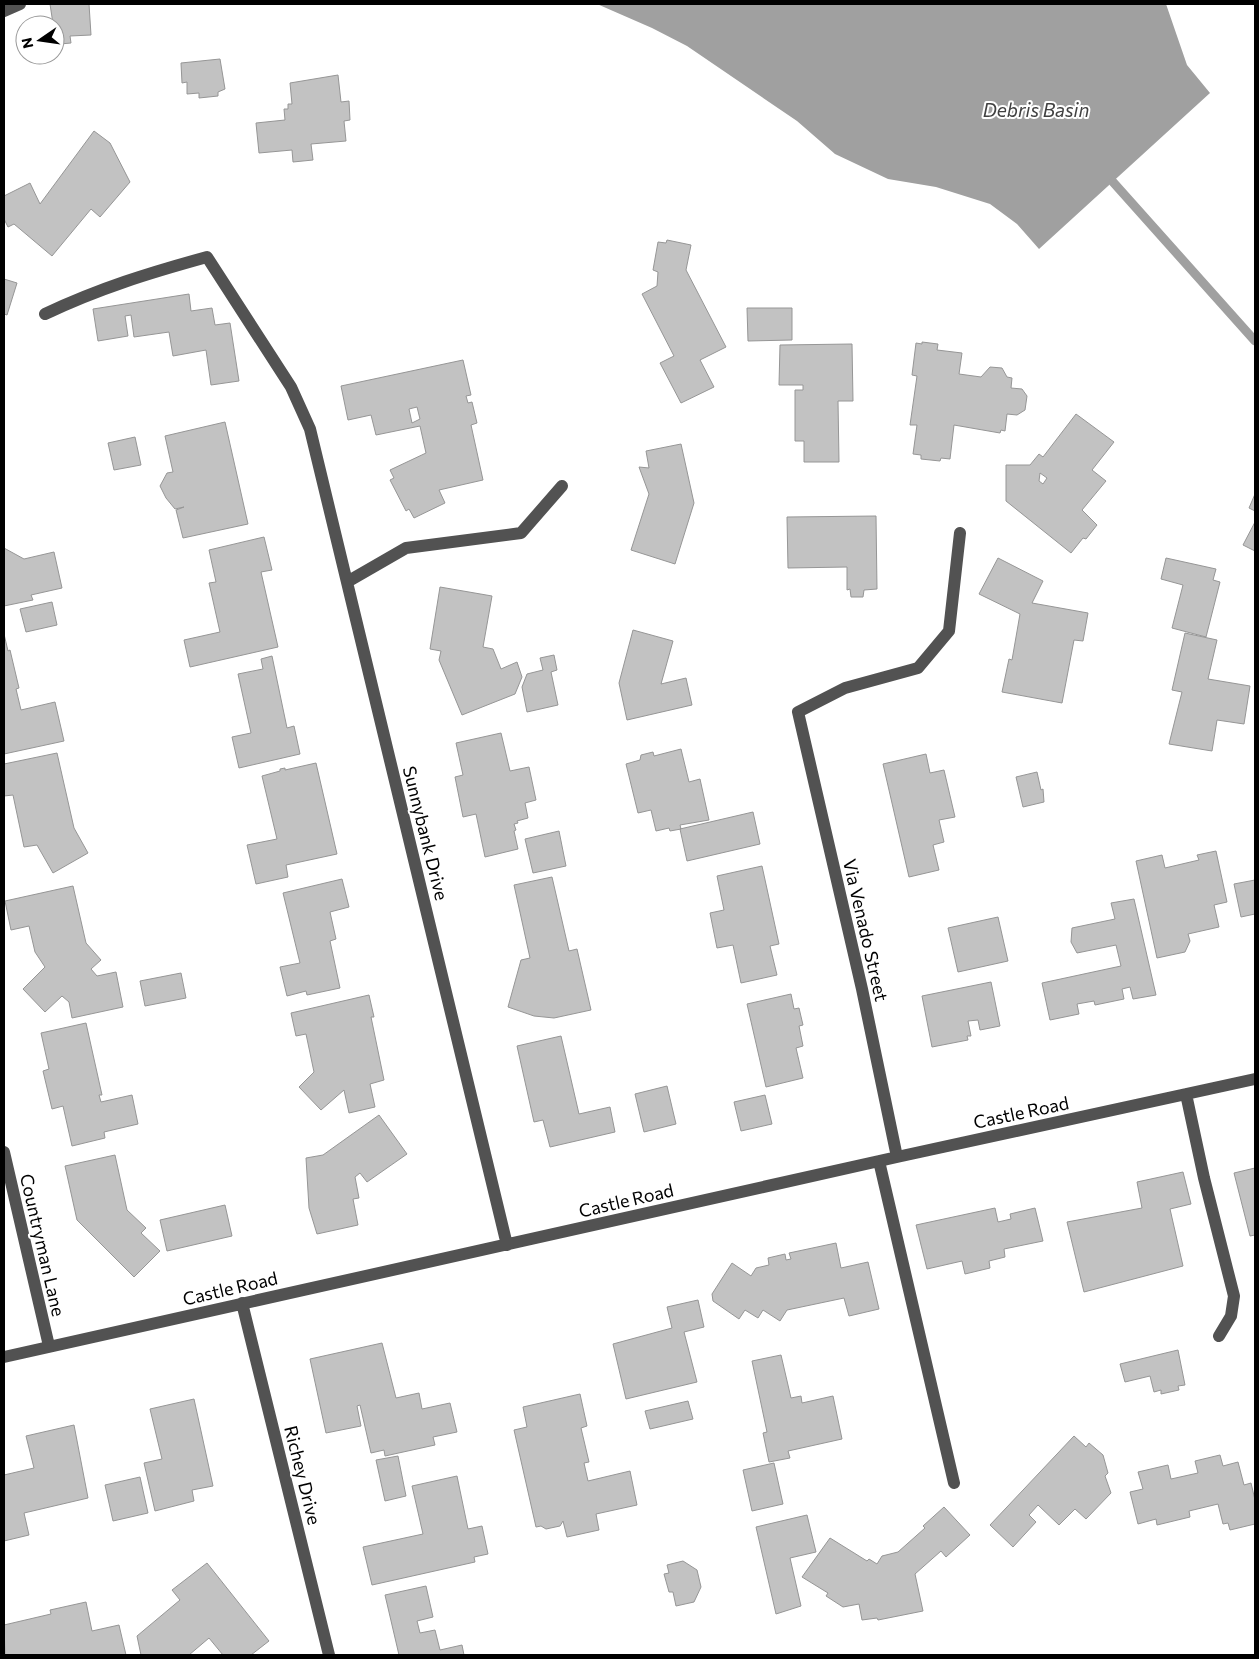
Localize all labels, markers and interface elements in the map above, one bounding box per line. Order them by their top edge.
north arrow [15,15,65,65]
text: N [17,36,36,50]
water label: Debris Basin [983,98,1089,121]
street label: Sunnybank Drive [399,764,453,902]
street label: Via Venado Street [839,857,893,1003]
street label: Castle Road [971,1091,1071,1133]
street label: Countryman Lane [16,1172,70,1318]
street label: Castle Road [576,1178,676,1222]
street label: Castle Road [180,1266,280,1310]
street label: Richey Drive [280,1423,326,1527]

